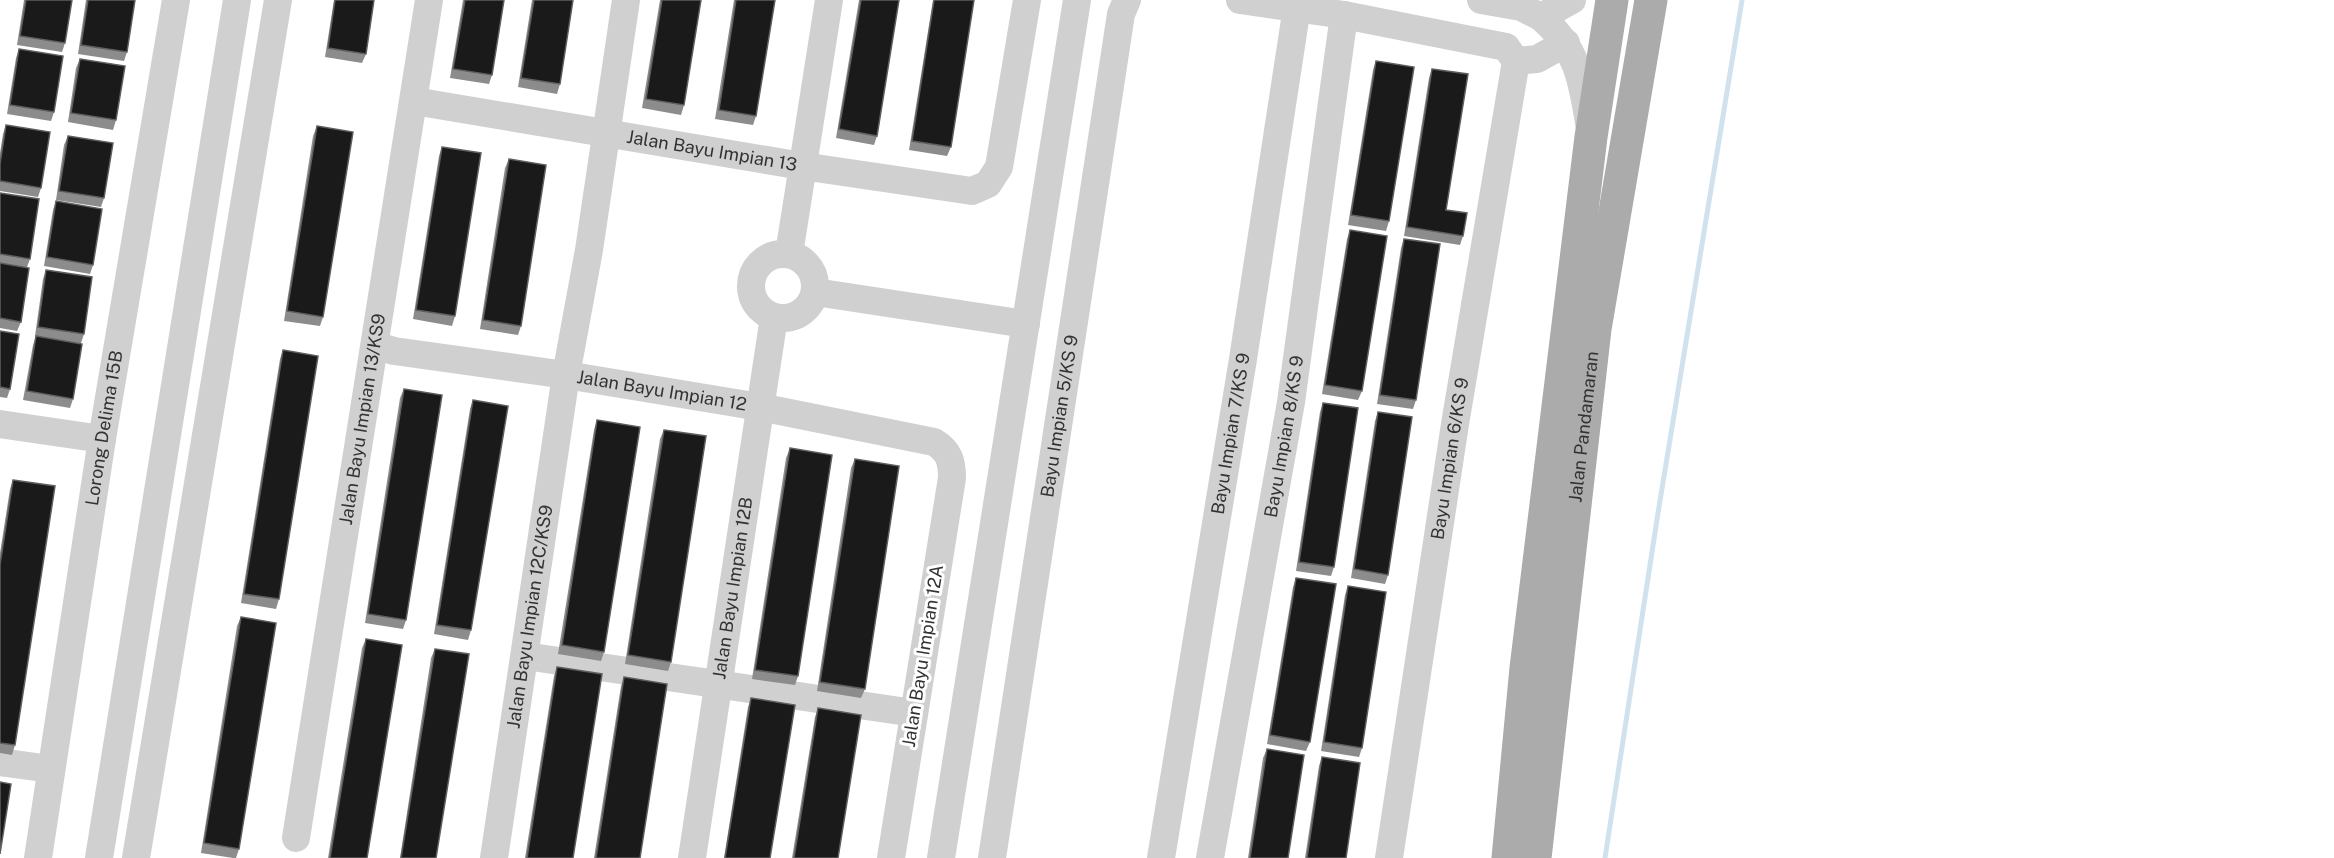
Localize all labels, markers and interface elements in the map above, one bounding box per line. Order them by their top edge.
street label: Jalan Bayu Impian 13 [625,126,799,175]
street label: Jalan Bayu Impian 13/KS9 [335,312,389,526]
street label: Bayu Impian 5/KS 9 [1036,333,1082,499]
street label: Lorong Delima 15B [81,349,127,507]
street label: Jalan Pandamaran [1564,350,1602,503]
street label: Bayu Impian 7/KS 9 [1207,351,1254,516]
street label: Bayu Impian 8/KS 9 [1260,354,1307,519]
street label: Jalan Bayu Impian 12 [575,366,748,415]
street label: Bayu Impian 6/KS 9 [1427,376,1473,541]
street label: Jalan Bayu Impian 12B [708,495,757,681]
street label: Jalan Bayu Impian 12C/KS9 [502,503,557,730]
street label: Jalan Bayu Impian 12A [898,563,947,749]

